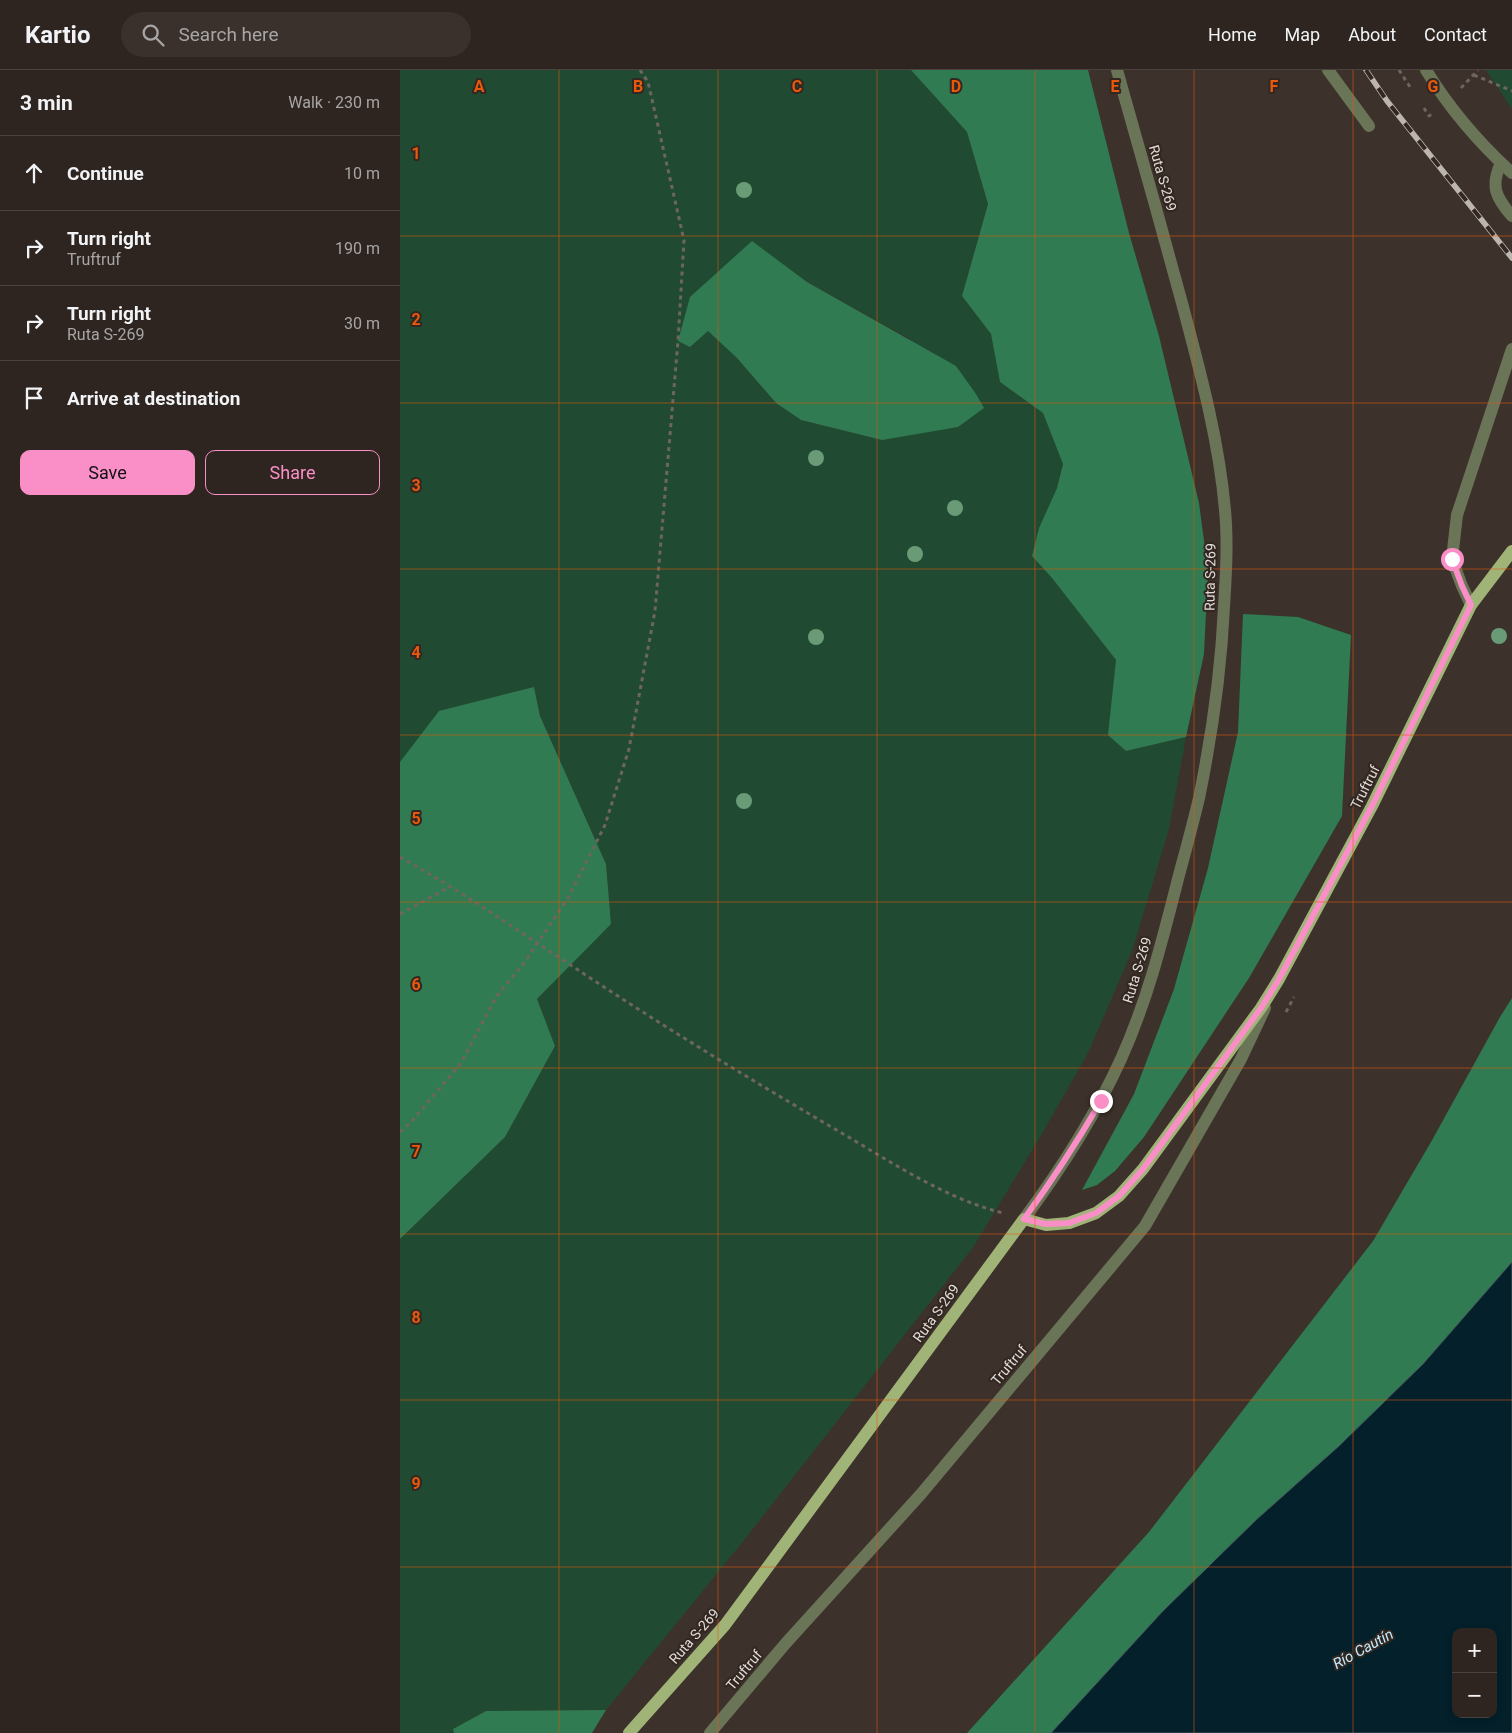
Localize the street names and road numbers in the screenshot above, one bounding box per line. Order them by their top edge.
street label: Ruta S-269 [1146,143,1180,213]
street label: Ruta S-269 [1201,543,1219,611]
street label: Truftruf [1347,762,1383,812]
street label: Ruta S-269 [1119,935,1155,1005]
street label: Ruta S-269 [910,1281,962,1345]
street label: Truftruf [988,1342,1030,1388]
street label: Ruta S-269 [666,1605,722,1667]
street label: Truftruf [723,1647,765,1693]

